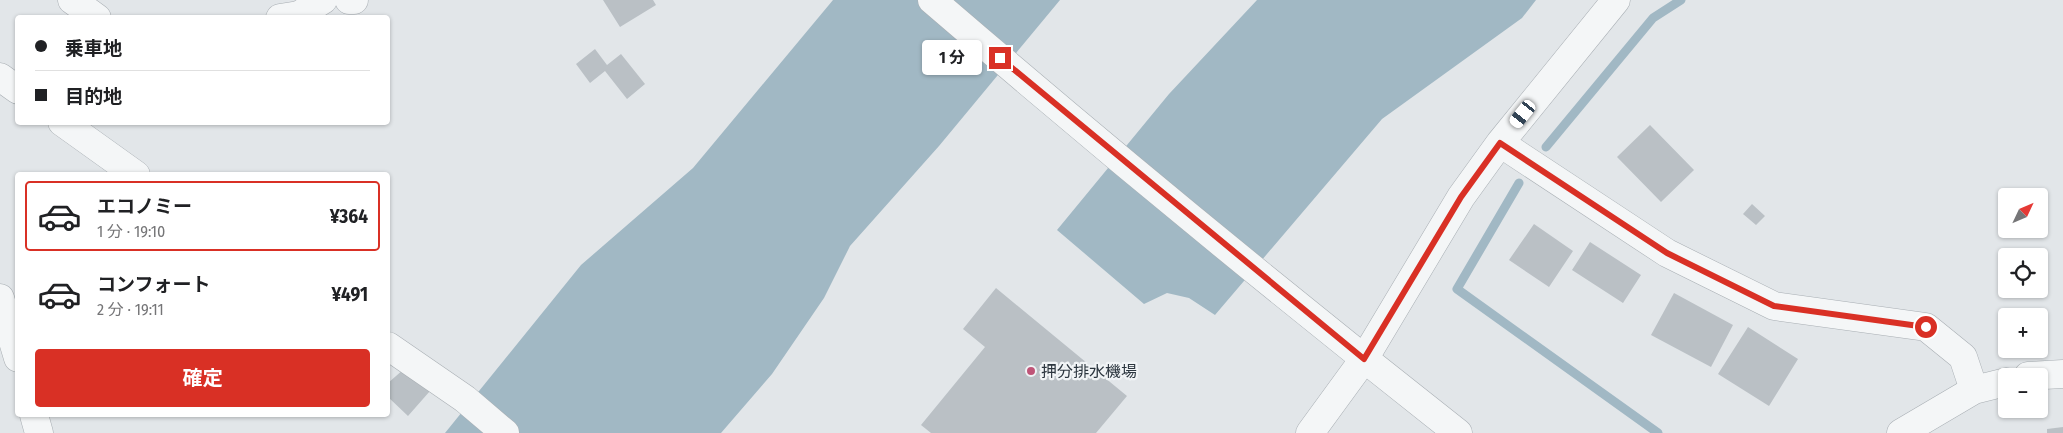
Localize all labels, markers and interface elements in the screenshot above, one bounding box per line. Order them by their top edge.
text: 乗車地 [65,37,122,60]
callout: 1 分 [922,40,982,76]
route end [989,47,1011,69]
text: 1 分 [939,48,965,67]
text: 目的地 [65,85,122,108]
car [1507,98,1538,130]
north arrow [1998,188,2048,238]
map controls [1998,188,2048,418]
icon: car [37,194,82,239]
text: エコノミー [97,195,192,218]
text: ¥364 [330,205,368,228]
text: 1 分 · 19:10 [97,222,165,241]
button: locate [1998,248,2048,298]
icon: car [37,272,82,317]
text: コンフォート [97,273,210,296]
text: ¥491 [332,283,368,306]
text: 2 分 · 19:11 [97,300,164,319]
button: + [1998,308,2048,358]
route start [1915,316,1937,338]
button: 確定 [35,349,370,407]
place label: 押分排水機場 [1041,362,1137,381]
marker: 押分排水機場 [1025,365,1037,377]
button: − [1998,368,2048,418]

